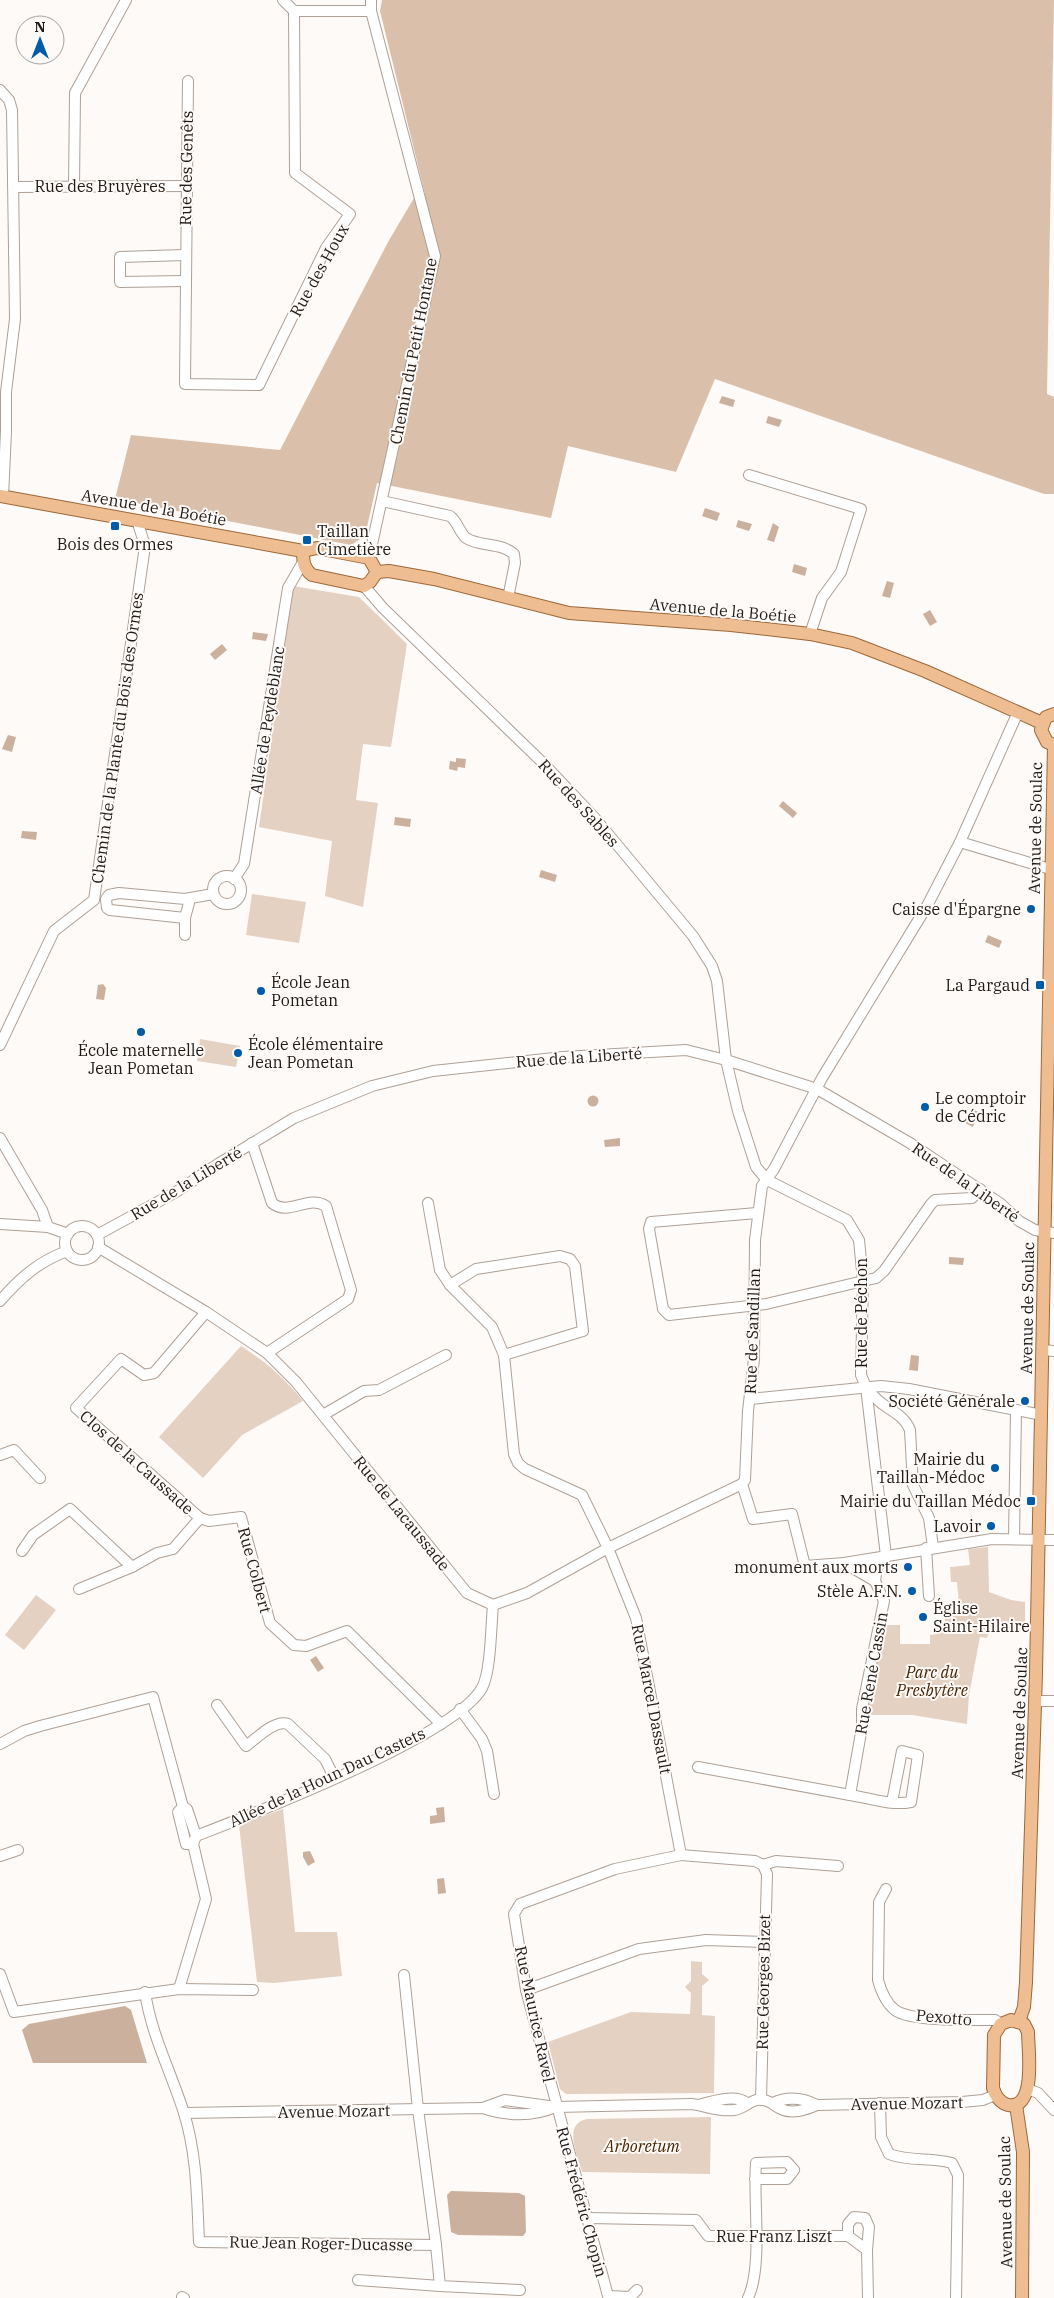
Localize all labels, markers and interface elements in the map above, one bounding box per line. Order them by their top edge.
north arrow [15,15,65,65]
text: N [34,18,46,36]
street label: Rue des Genêts [175,110,197,226]
street label: Rue des Bruyères [34,176,166,196]
street label: Rue des Houx [285,220,353,320]
street label: Chemin du Petit Hontane [385,256,441,446]
street label: Avenue de la Boétie [80,484,228,530]
marker: Bois des Ormes [109,520,121,532]
place label: Taillan Cimetière [317,521,391,559]
place label: Bois des Ormes [57,534,173,554]
marker: Taillan Cimetière [301,534,313,546]
street label: Chemin de la Plante du Bois des Ormes [87,591,147,885]
street label: Avenue de la Boétie [649,594,797,626]
street label: Allée de Peydeblanc [245,644,289,796]
street label: Rue des Sables [534,755,624,851]
street label: Avenue de Soulac [1024,762,1046,894]
place label: Caisse d'Épargne [892,898,1021,919]
marker: Caisse d'Épargne [1025,903,1037,915]
place label: École Jean Pometan [271,971,350,1010]
place label: La Pargaud [946,975,1030,995]
marker: La Pargaud [1034,979,1046,991]
marker: École Jean Pometan [255,985,267,997]
marker: École maternelle Jean Pometan [135,1026,147,1038]
place label: École élémentaire Jean Pometan [248,1033,383,1072]
place label: École maternelle Jean Pometan [78,1039,204,1078]
street label: Rue de la Liberté [515,1043,643,1071]
marker: École élémentaire Jean Pometan [232,1047,244,1059]
place label: Le comptoir de Cédric [935,1088,1026,1126]
marker: Le comptoir de Cédric [919,1101,931,1113]
street label: Rue de la Liberté [908,1138,1024,1226]
street label: Rue de la Liberté [127,1142,245,1224]
street label: Avenue de Soulac [1016,1242,1038,1374]
street label: Rue de Péchon [851,1258,871,1368]
street label: Rue de Sandillan [740,1267,764,1395]
place label: Société Générale [888,1391,1015,1411]
marker: Société Générale [1019,1395,1031,1407]
street label: Clos de la Caussade [76,1406,198,1518]
place label: Mairie du Taillan-Médoc [877,1449,985,1487]
street label: Rue de Lacaussade [349,1451,455,1575]
marker: Mairie du Taillan-Médoc [989,1462,1001,1474]
place label: Mairie du Taillan Médoc [840,1491,1021,1511]
marker: Mairie du Taillan Médoc [1025,1495,1037,1507]
place label: Lavoir [933,1516,981,1536]
marker: Lavoir [985,1520,997,1532]
street label: Rue Colbert [234,1525,276,1615]
place label: monument aux morts [734,1557,898,1577]
marker: monument aux morts [902,1561,914,1573]
place label: Stèle A.F.N. [817,1581,902,1601]
marker: Stèle A.F.N. [906,1585,918,1597]
place label: Église Saint-Hilaire [933,1597,1030,1636]
street label: Rue René Cassin [850,1610,892,1736]
marker: Église Saint-Hilaire [917,1611,929,1623]
street label: Rue Marcel Dassault [628,1622,676,1776]
street label: Avenue de Soulac [1007,1647,1031,1779]
park label: Parc du Presbytère [895,1662,968,1700]
street label: Allée de la Houn Dau Castets [226,1723,428,1831]
street label: Rue Georges Bizet [752,1914,774,2050]
street label: Rue Maurice Ravel [511,1944,559,2084]
street label: Pexotto [915,2005,973,2029]
street label: Avenue Mozart [851,2092,964,2114]
street label: Avenue Mozart [278,2100,391,2122]
street label: Rue Frédéric Chopin [552,2124,612,2280]
park label: Arboretum [603,2136,680,2156]
street label: Avenue de Soulac [994,2136,1016,2268]
street label: Rue Franz Liszt [716,2226,832,2246]
street label: Rue Jean Roger-Ducasse [229,2231,413,2255]

